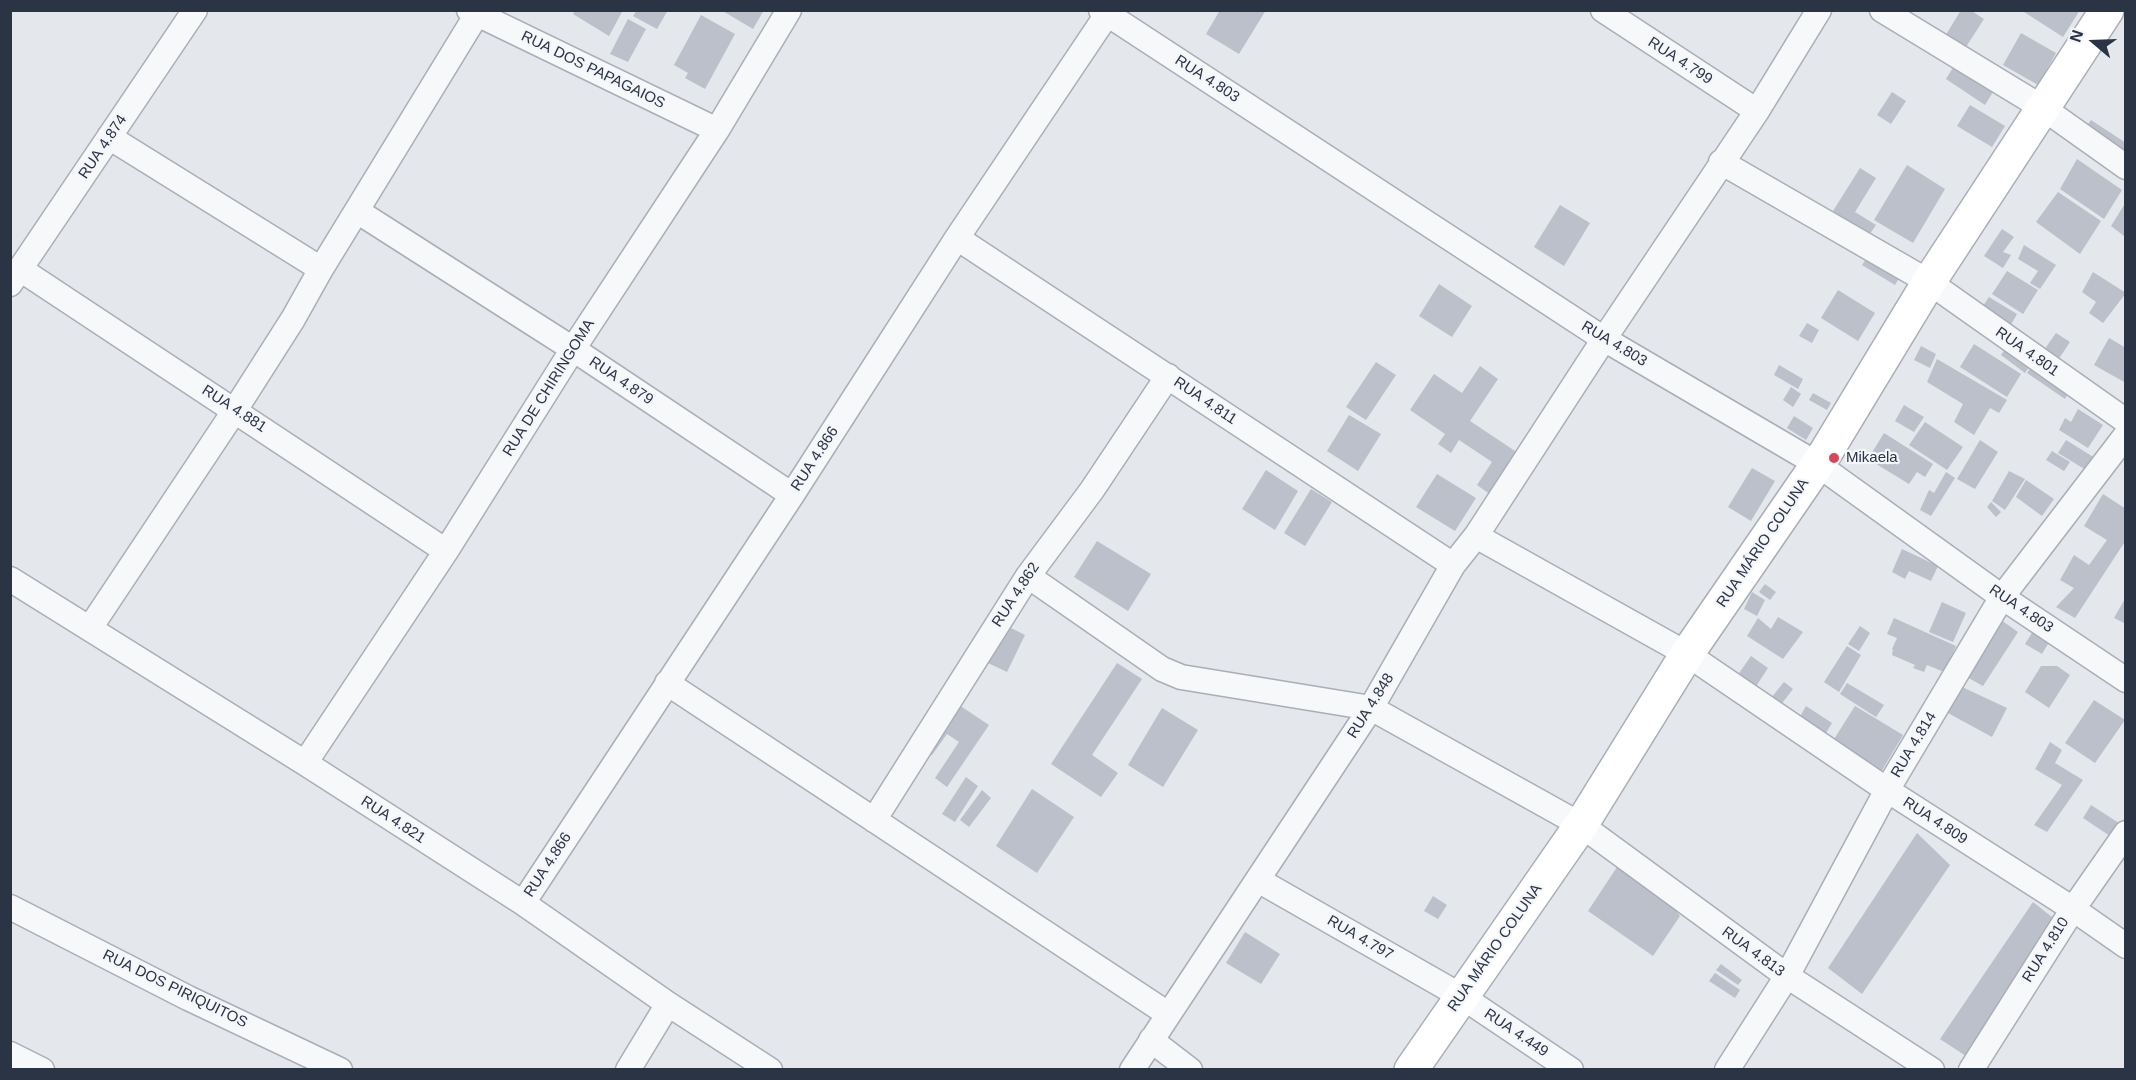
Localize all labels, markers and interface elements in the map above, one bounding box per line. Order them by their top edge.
north arrow [2064,12,2124,72]
street label: RUA DOS PAPAGAIOS [518,27,668,113]
text: N [2067,28,2086,44]
street label: RUA 4.799 [1644,33,1716,89]
street label: RUA 4.803 [1171,51,1243,107]
street label: RUA 4.874 [75,112,131,182]
street label: RUA DE CHIRINGOMA [499,316,599,460]
street label: RUA 4.803 [1578,317,1650,371]
street label: RUA 4.801 [1992,324,2062,380]
street label: RUA 4.879 [586,353,656,409]
street label: RUA 4.811 [1170,373,1240,429]
street label: RUA 4.881 [198,381,270,437]
street label: RUA 4.866 [787,423,843,495]
place label: Mikaela [1846,449,1898,467]
marker: Mikaela [1827,451,1841,465]
street label: RUA MÁRIO COLUNA [1713,475,1813,611]
street label: RUA 4.862 [988,559,1044,631]
street label: RUA 4.803 [1986,581,2056,637]
street label: RUA 4.848 [1344,670,1398,742]
street label: RUA 4.814 [1887,709,1941,781]
street label: RUA 4.821 [357,792,429,848]
street label: RUA 4.809 [1899,793,1971,849]
street label: RUA 4.866 [520,829,576,901]
street label: RUA MÁRIO COLUNA [1444,881,1546,1015]
street label: RUA 4.797 [1324,912,1396,964]
street label: RUA 4.810 [2019,914,2073,986]
street label: RUA 4.813 [1718,923,1788,981]
street label: RUA DOS PIRIQUITOS [100,946,250,1032]
street label: RUA 4.449 [1481,1005,1551,1061]

